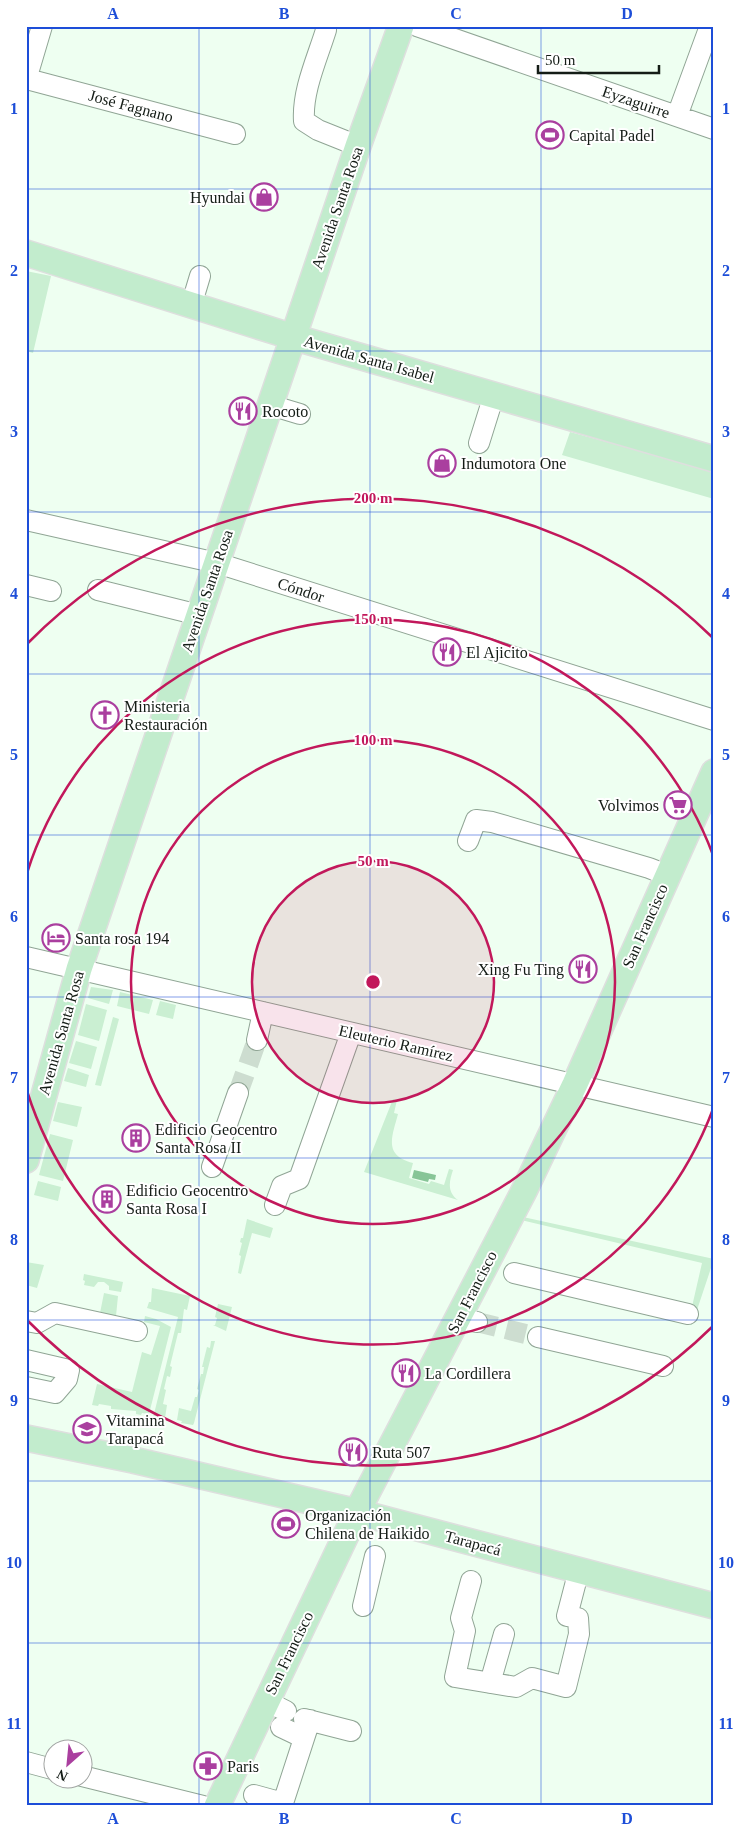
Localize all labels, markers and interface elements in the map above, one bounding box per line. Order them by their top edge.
text: A [107,5,119,22]
text: B [279,5,290,22]
text: C [450,5,462,22]
text: D [621,5,633,22]
scale bar [538,42,659,74]
text: 50 m [545,52,576,68]
street label: Eyzaguirre [600,83,672,122]
street label: José Fagnano [87,87,175,126]
text: 1 [10,100,18,117]
text: 1 [722,100,730,117]
sports icon: Capital Padel [535,120,565,150]
place label: Capital Padel [569,127,655,145]
street label: Avenida Santa Rosa [308,144,366,272]
shop icon: Hyundai [249,182,279,212]
place label: Hyundai [190,189,246,207]
text: 2 [10,262,18,279]
text: 2 [722,262,730,279]
street label: Avenida Santa Isabel [302,332,437,386]
restaurant icon: Rocoto [228,396,258,426]
place label: Rocoto [262,403,308,420]
text: 3 [10,423,18,440]
text: 3 [722,423,730,440]
shop icon: Indumotora One [427,448,457,478]
place label: Indumotora One [461,455,566,472]
text: 200 m [354,490,393,506]
street label: Avenida Santa Rosa [178,527,236,655]
street label: Cóndor [276,574,327,606]
text: 4 [10,585,18,602]
text: 4 [722,585,730,602]
text: 150 m [354,611,393,627]
restaurant icon: El Ajicito [432,637,462,667]
place label: El Ajicito [466,644,528,662]
place label: Ministeria Restauración [124,698,208,733]
church icon: Ministeria Restauración [90,700,120,730]
text: 100 m [354,732,393,748]
text: 5 [10,746,18,763]
text: 5 [722,746,730,763]
supermarket icon: Volvimos [663,790,693,820]
place label: Volvimos [598,797,659,814]
text: 50 m [357,853,389,869]
street label: San Francisco [619,881,671,971]
text: 6 [10,908,18,925]
text: 6 [722,908,730,925]
hotel icon: Santa rosa 194 [41,923,71,953]
place label: Santa rosa 194 [75,930,169,947]
restaurant icon: Xing Fu Ting [568,954,598,984]
place label: Xing Fu Ting [478,961,564,979]
street label: Avenida Santa Rosa [35,969,87,1097]
centre of rings [364,973,382,991]
street label: Eleuterio Ramírez [337,1022,455,1064]
text: 7 [10,1069,18,1086]
text: 7 [722,1069,730,1086]
place label: Edificio Geocentro Santa Rosa II [155,1121,277,1156]
building icon: Edificio Geocentro Santa Rosa II [121,1123,151,1153]
place label: Edificio Geocentro Santa Rosa I [126,1182,248,1217]
building icon: Edificio Geocentro Santa Rosa I [92,1184,122,1214]
text: 8 [10,1231,18,1248]
text: 8 [722,1231,730,1248]
street label: San Francisco [444,1248,500,1336]
restaurant icon: La Cordillera [391,1358,421,1388]
place label: La Cordillera [425,1365,511,1382]
text: 9 [10,1392,18,1409]
text: 9 [722,1392,730,1409]
place label: Vitamina Tarapacá [106,1412,165,1448]
school or university icon: Vitamina Tarapacá [72,1414,102,1444]
restaurant icon: Ruta 507 [338,1437,368,1467]
place label: Ruta 507 [372,1444,430,1461]
place label: Organización Chilena de Haikido [305,1507,429,1542]
sports icon: Organización Chilena de Haikido [271,1509,301,1539]
street label: Tarapacá [443,1527,503,1560]
text: 10 [6,1554,22,1571]
text: 10 [718,1554,734,1571]
street label: San Francisco [262,1609,316,1697]
text: 11 [6,1715,22,1732]
text: 11 [718,1715,734,1732]
north arrow [42,1740,92,1790]
pharmacy icon: Paris [193,1751,223,1781]
place label: Paris [227,1758,259,1775]
text: N [54,1766,70,1784]
text: A [107,1810,119,1827]
text: B [279,1810,290,1827]
text: C [450,1810,462,1827]
text: D [621,1810,633,1827]

